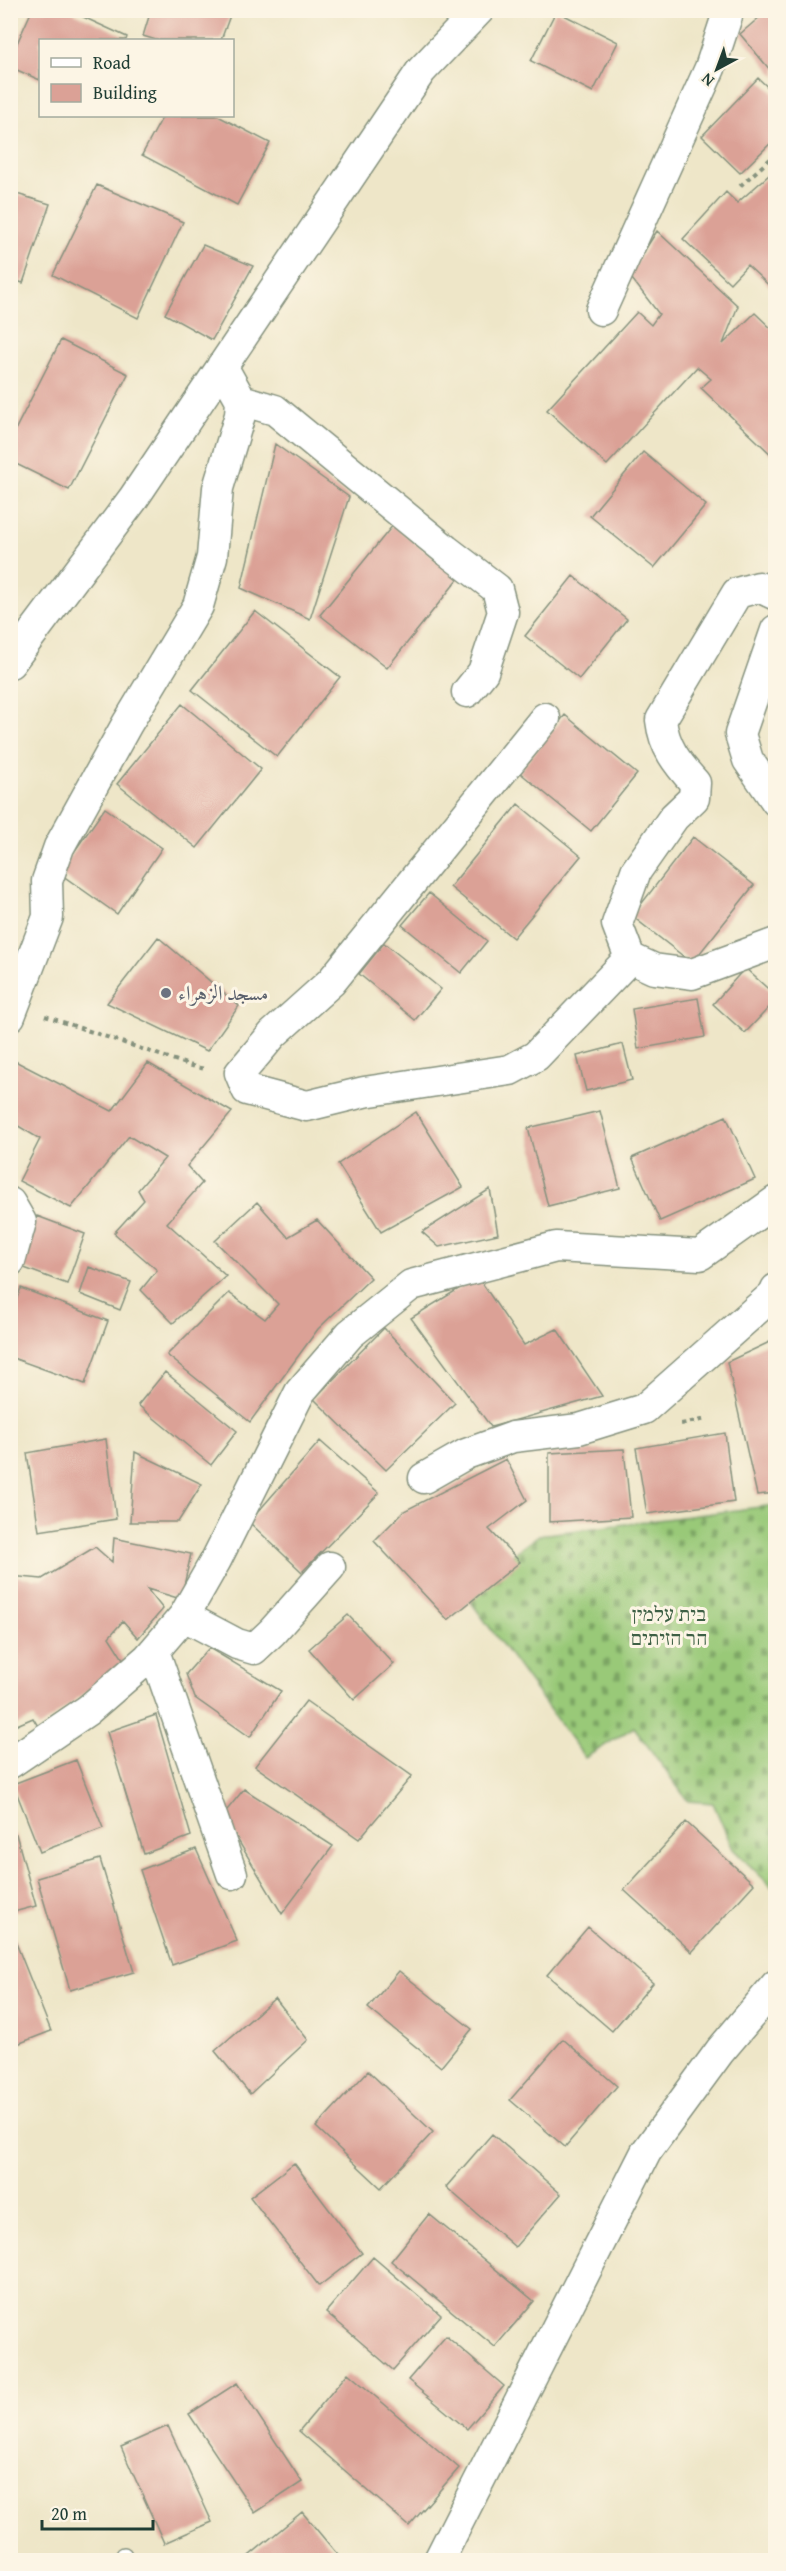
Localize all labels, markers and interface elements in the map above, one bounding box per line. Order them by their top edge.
legend [39,39,234,117]
north arrow [687,39,747,99]
text: Road [93,49,131,76]
text: N [695,68,719,93]
text: Building [93,79,157,106]
place label: مسجد الزهراء [178,977,268,1008]
marker: مسجد الزهراء [159,986,173,1000]
park label: בית עלמין הר הזיתים [631,1598,707,1653]
scale bar [42,2493,153,2531]
text: 20 m [51,2500,87,2527]

